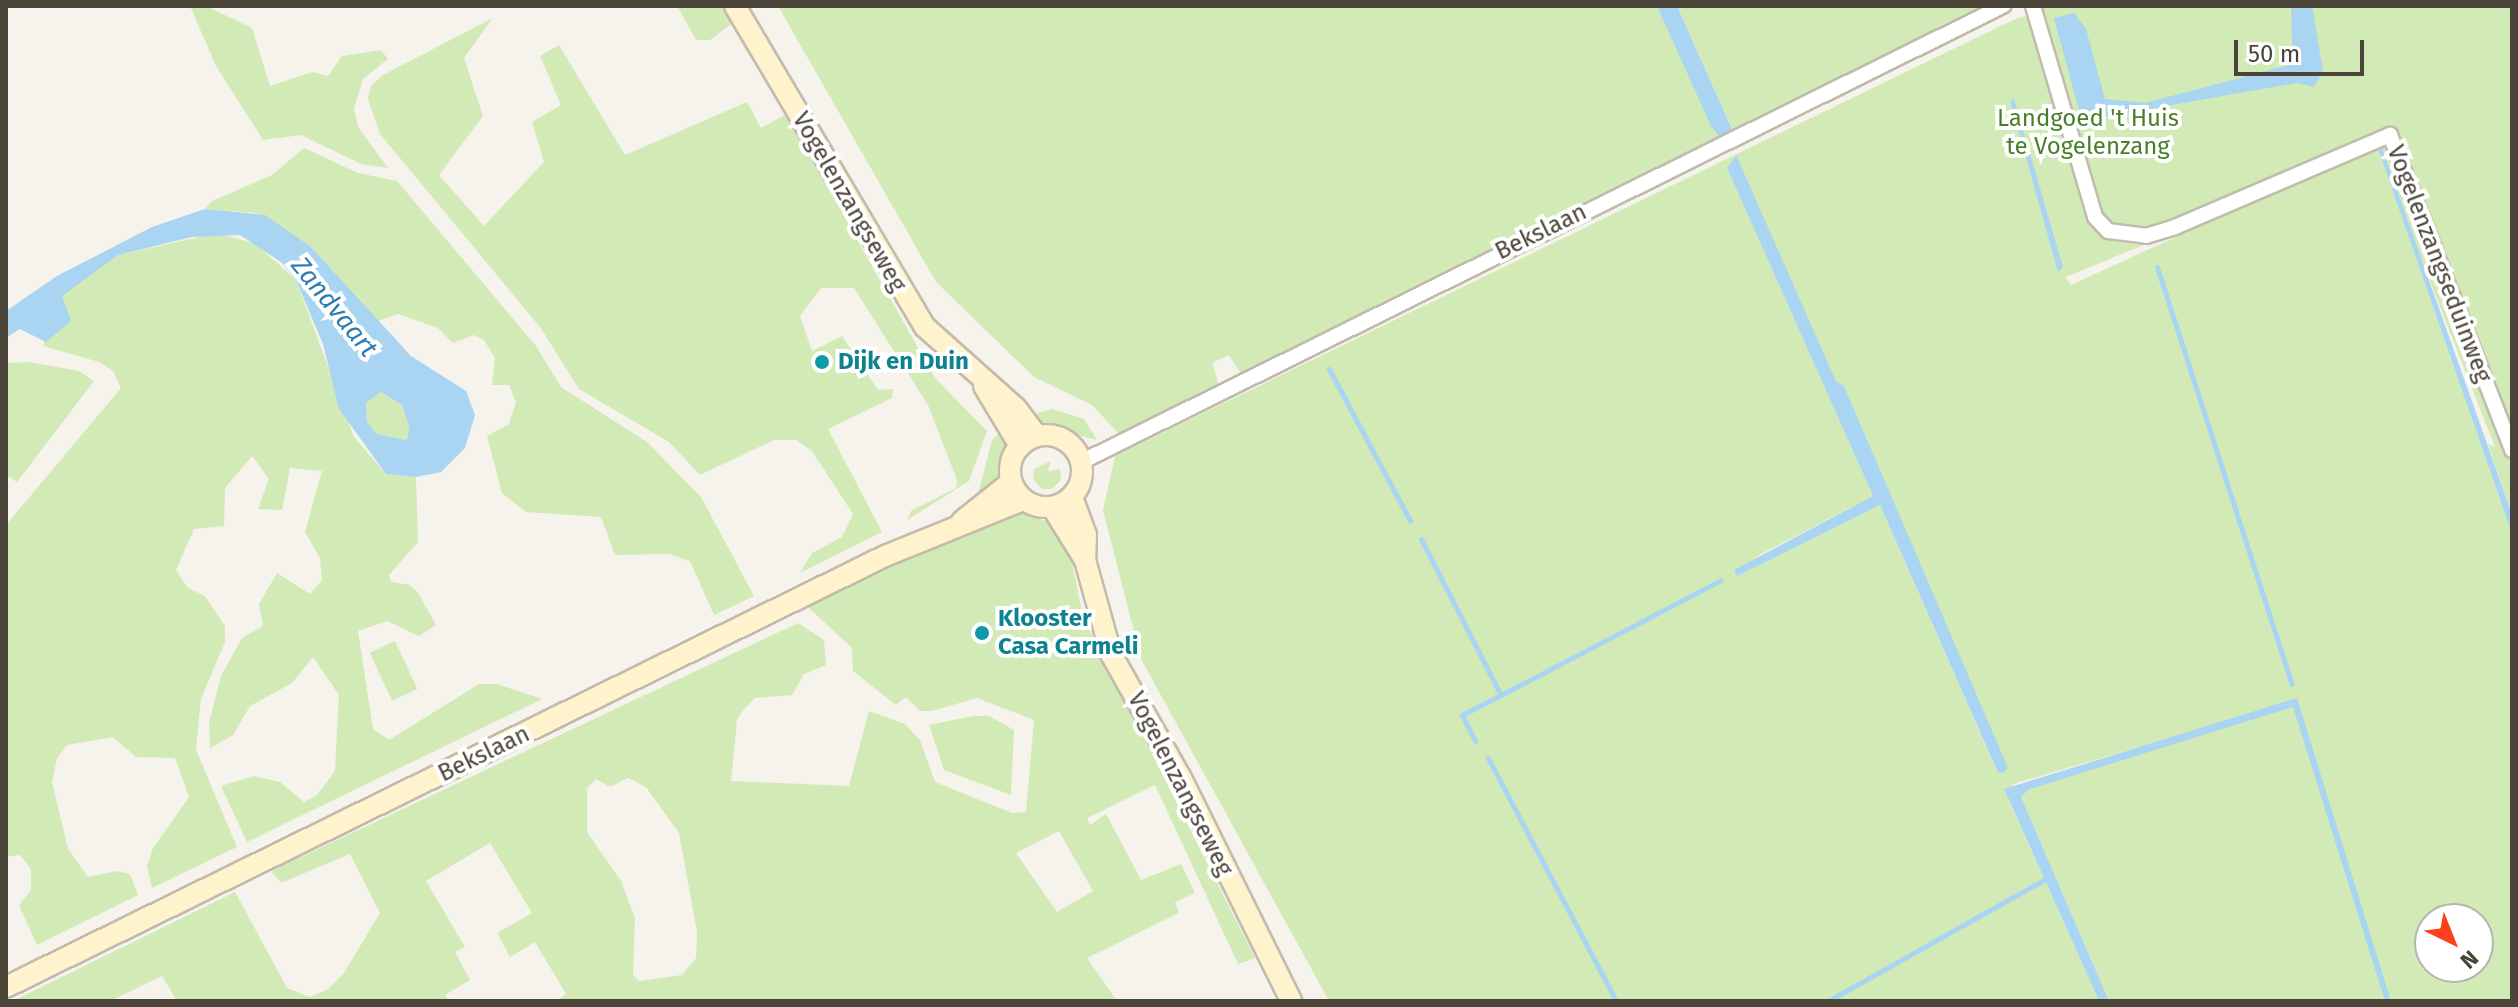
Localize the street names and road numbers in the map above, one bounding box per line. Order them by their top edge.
street label: Vogelenzangseweg [786,107,912,297]
street label: Vogelenzangseduinweg [2380,141,2498,387]
street label: Bekslaan [1491,198,1591,266]
street label: Vogelenzangseweg [1121,687,1239,881]
street label: Bekslaan [434,720,534,788]

